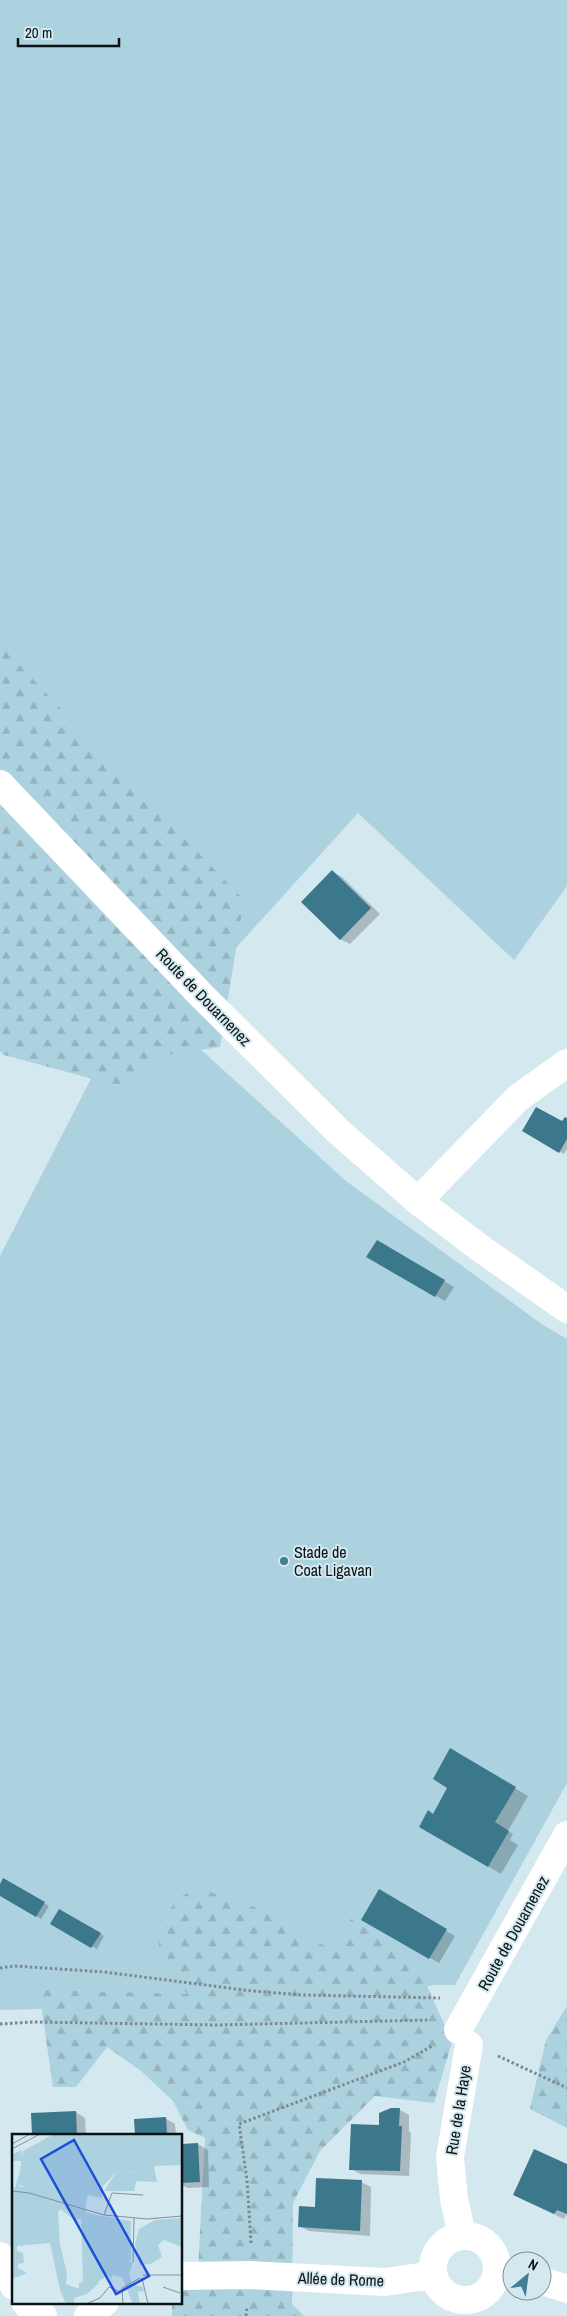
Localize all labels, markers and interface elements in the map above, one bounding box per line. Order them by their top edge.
scale bar [18,15,119,47]
text: 20 m [25,22,52,43]
street label: Route de Douarnenez [151,943,257,1051]
place label: Stade de Coat Ligavan [294,1541,372,1581]
marker: Stade de Coat Ligavan [278,1555,290,1567]
street label: Route de Douarnenez [472,1871,554,1994]
street label: Rue de la Haye [440,2064,476,2156]
inset map [12,2134,182,2304]
north arrow [502,2251,552,2301]
text: N [525,2255,541,2275]
street label: Allée de Rome [297,2266,384,2291]

